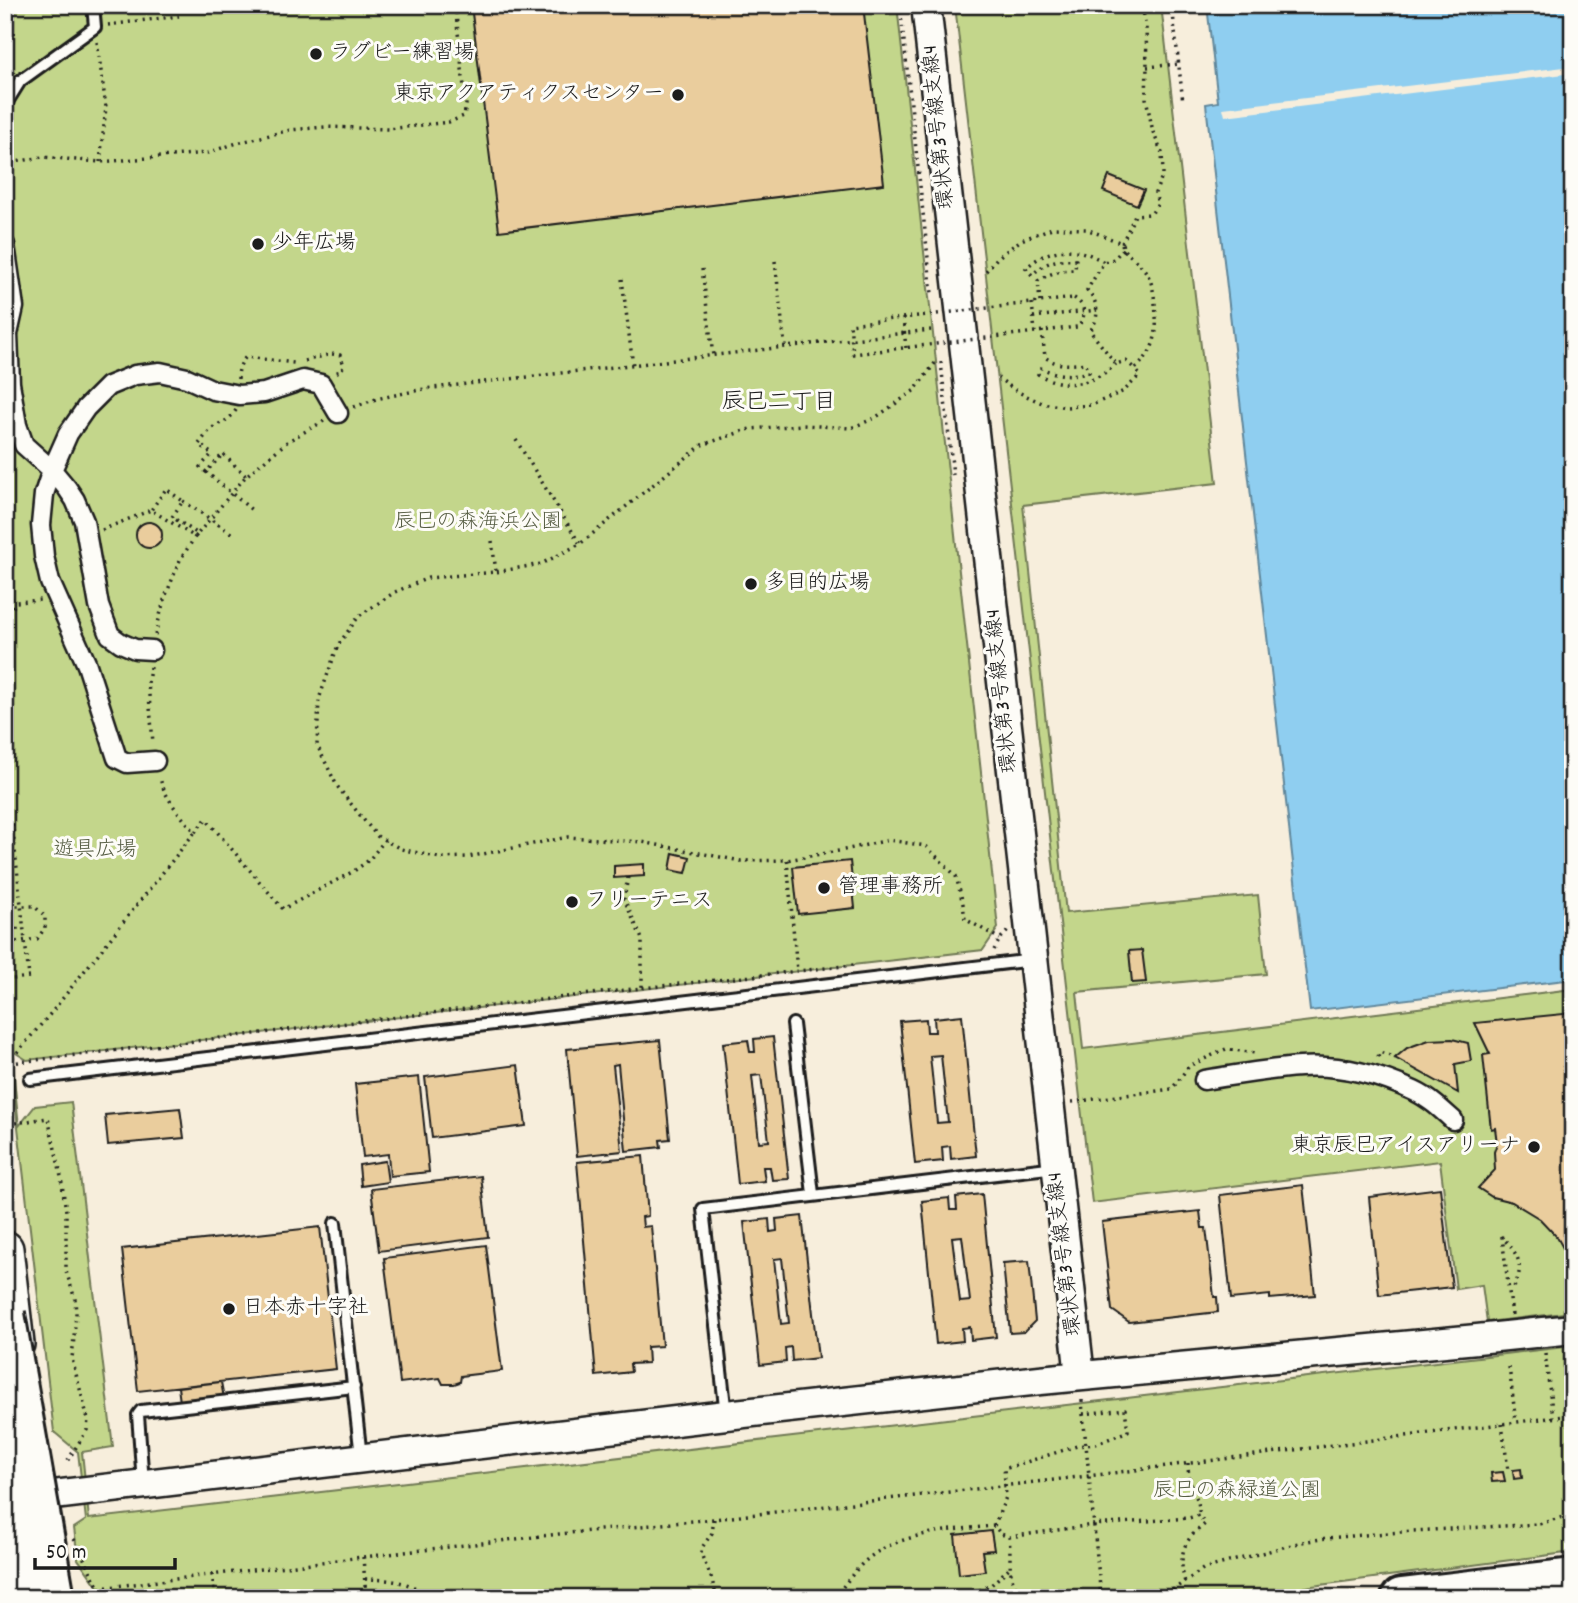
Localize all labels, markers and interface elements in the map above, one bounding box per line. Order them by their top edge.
place label: ラグビー練習場 [330,39,475,69]
street label: 環状第3号線支線4 [916,43,964,211]
marker: ラグビー練習場 [308,46,324,62]
place label: 東京アクアティクスセンター [394,80,664,110]
marker: 東京アクアティクスセンター [670,87,686,103]
place label: 少年広場 [272,229,356,259]
marker: 少年広場 [250,236,266,252]
district label: 辰巳二丁目 [722,387,837,420]
park label: 辰巳の森海浜公園 [394,508,562,538]
place label: 多目的広場 [765,569,870,599]
marker: 多目的広場 [743,576,759,592]
street label: 環状第3号線支線4 [979,607,1027,775]
park label: 遊具広場 [53,836,137,866]
place label: 管理事務所 [838,873,943,903]
marker: 管理事務所 [816,880,832,896]
place label: フリーテニス [586,887,712,917]
marker: フリーテニス [564,894,580,910]
place label: 東京辰巳アイスアリーナ [1291,1132,1520,1162]
marker: 東京辰巳アイスアリーナ [1526,1139,1542,1155]
street label: 環状第3号線支線4 [1041,1170,1091,1338]
place label: 日本赤十字社 [243,1294,369,1324]
marker: 日本赤十字社 [221,1301,237,1317]
park label: 辰巳の森緑道公園 [1153,1477,1321,1507]
scale bar [35,1526,175,1570]
text: 50 m [46,1539,86,1569]

